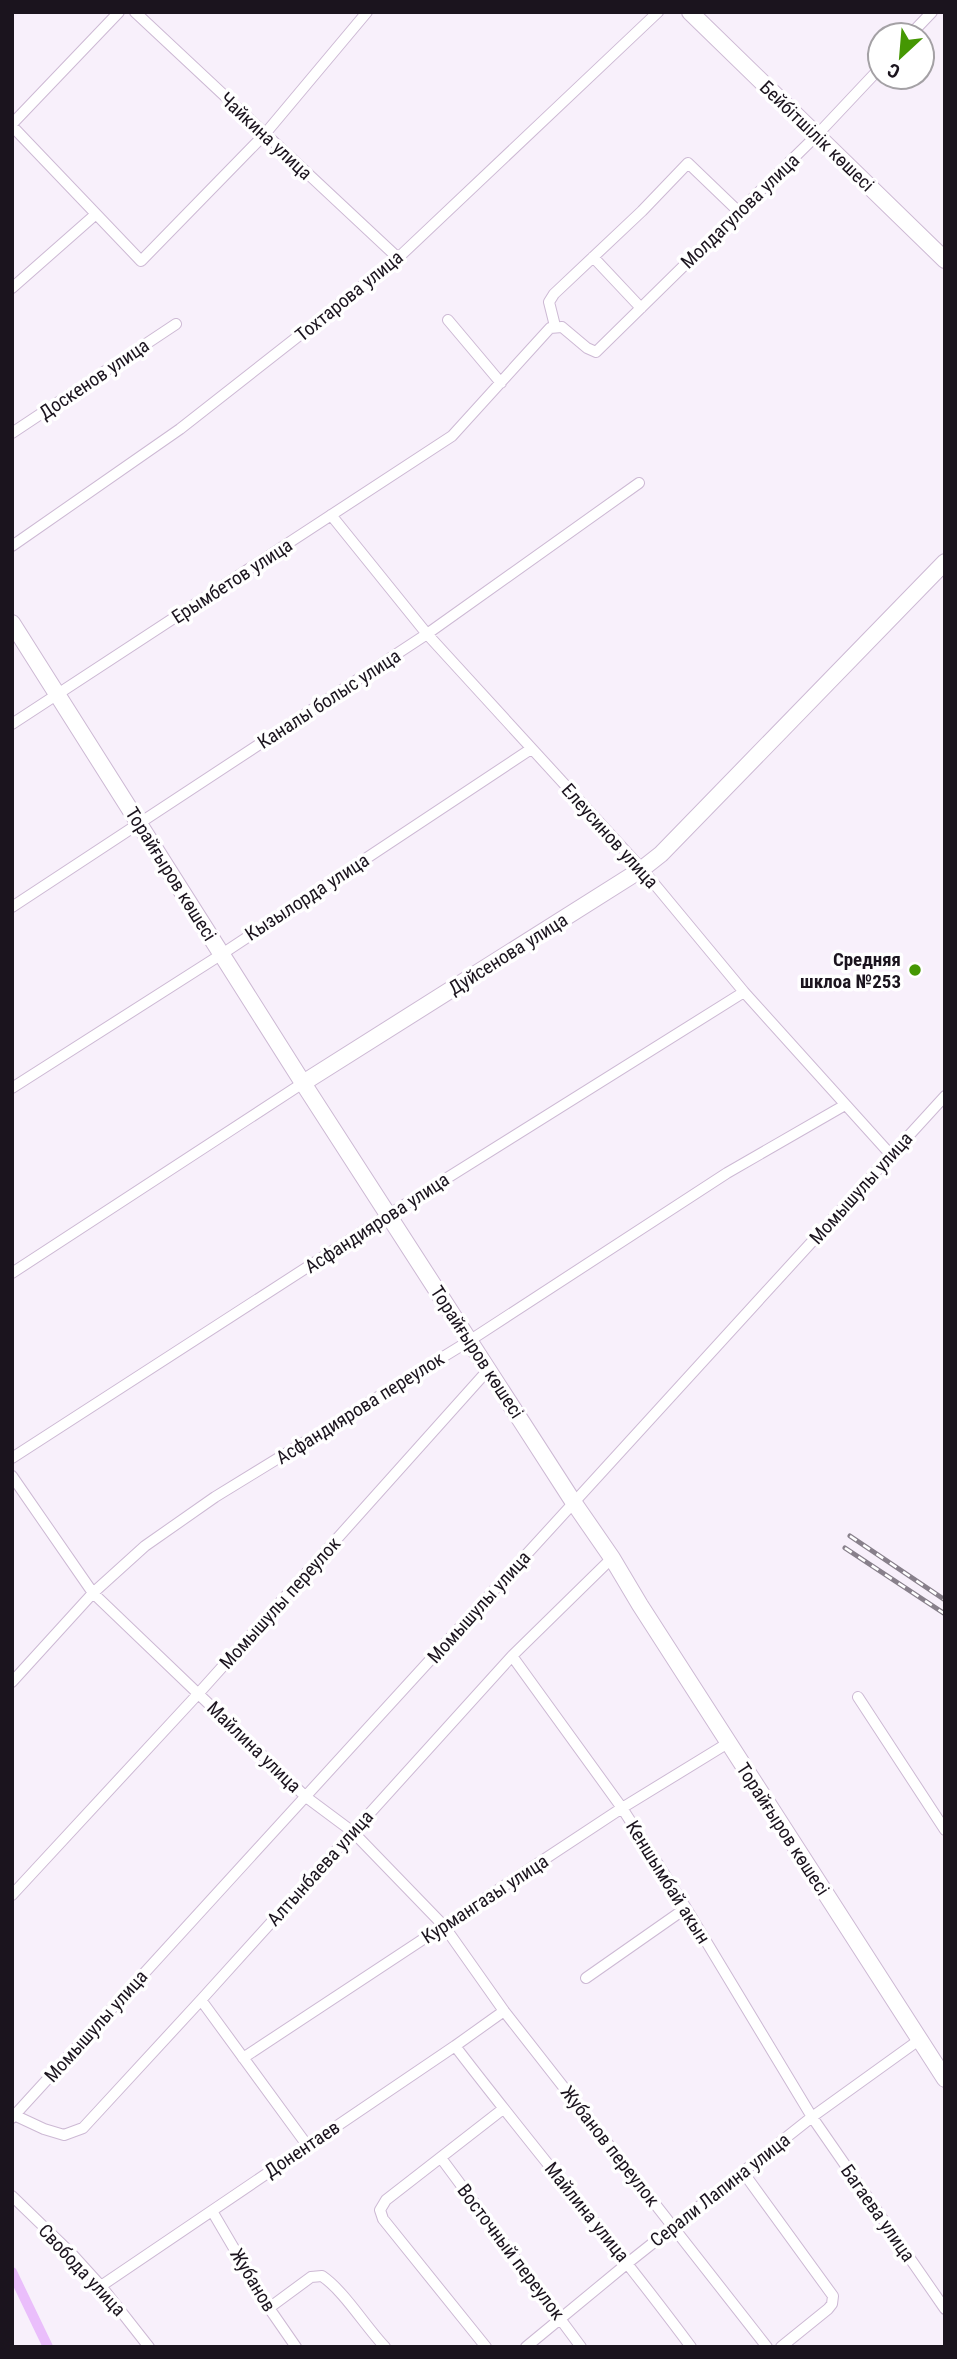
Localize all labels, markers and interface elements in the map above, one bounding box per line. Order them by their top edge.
north arrow [866,21,936,91]
text: С [884,58,904,84]
street label: Бейбітшілік көшесі [755,76,879,196]
street label: Чайкина улица [215,87,317,185]
street label: Молдагулова улица [676,149,804,273]
street label: Тохтарова улица [291,246,407,346]
street label: Доскенов улица [35,334,153,424]
street label: Ерымбетов улица [167,533,297,629]
street label: Каналы болыс улица [253,644,405,754]
street label: Елеусинов улица [557,779,663,893]
street label: Торайғыров көшесі [121,803,221,945]
street label: Кызылорда улица [241,848,373,946]
street label: Дуйсенова улица [444,908,572,1000]
place label: Средняя шклоа №253 [800,948,901,993]
marker: Средняя шклоа №253 [907,962,923,978]
street label: Момышулы улица [805,1127,917,1249]
street label: Асфандиярова улица [301,1168,453,1278]
street label: Торайғыров көшесі [426,1281,528,1423]
street label: Асфандиярова переулок [272,1347,448,1469]
street label: Момышулы переулок [215,1532,345,1674]
street label: Момышулы улица [423,1546,535,1668]
street label: Майлина улица [202,1696,306,1798]
street label: Торайғыров көшесі [732,1758,834,1900]
street label: Алтынбаева улица [262,1805,378,1931]
street label: Кеншымбай акын [621,1816,715,1948]
street label: Курмангазы улица [417,1849,553,1949]
street label: Момышулы улица [40,1965,152,2087]
street label: Жубанов переулок [556,2081,664,2211]
street label: Донентаев [260,2115,344,2183]
street label: Серали Лапина улица [645,2128,795,2252]
street label: Майлина улица [540,2158,634,2266]
street label: Багаева улица [836,2160,920,2266]
street label: Восточный переулок [452,2179,570,2325]
street label: Свобода улица [33,2219,131,2321]
street label: Жубанов [225,2244,281,2316]

